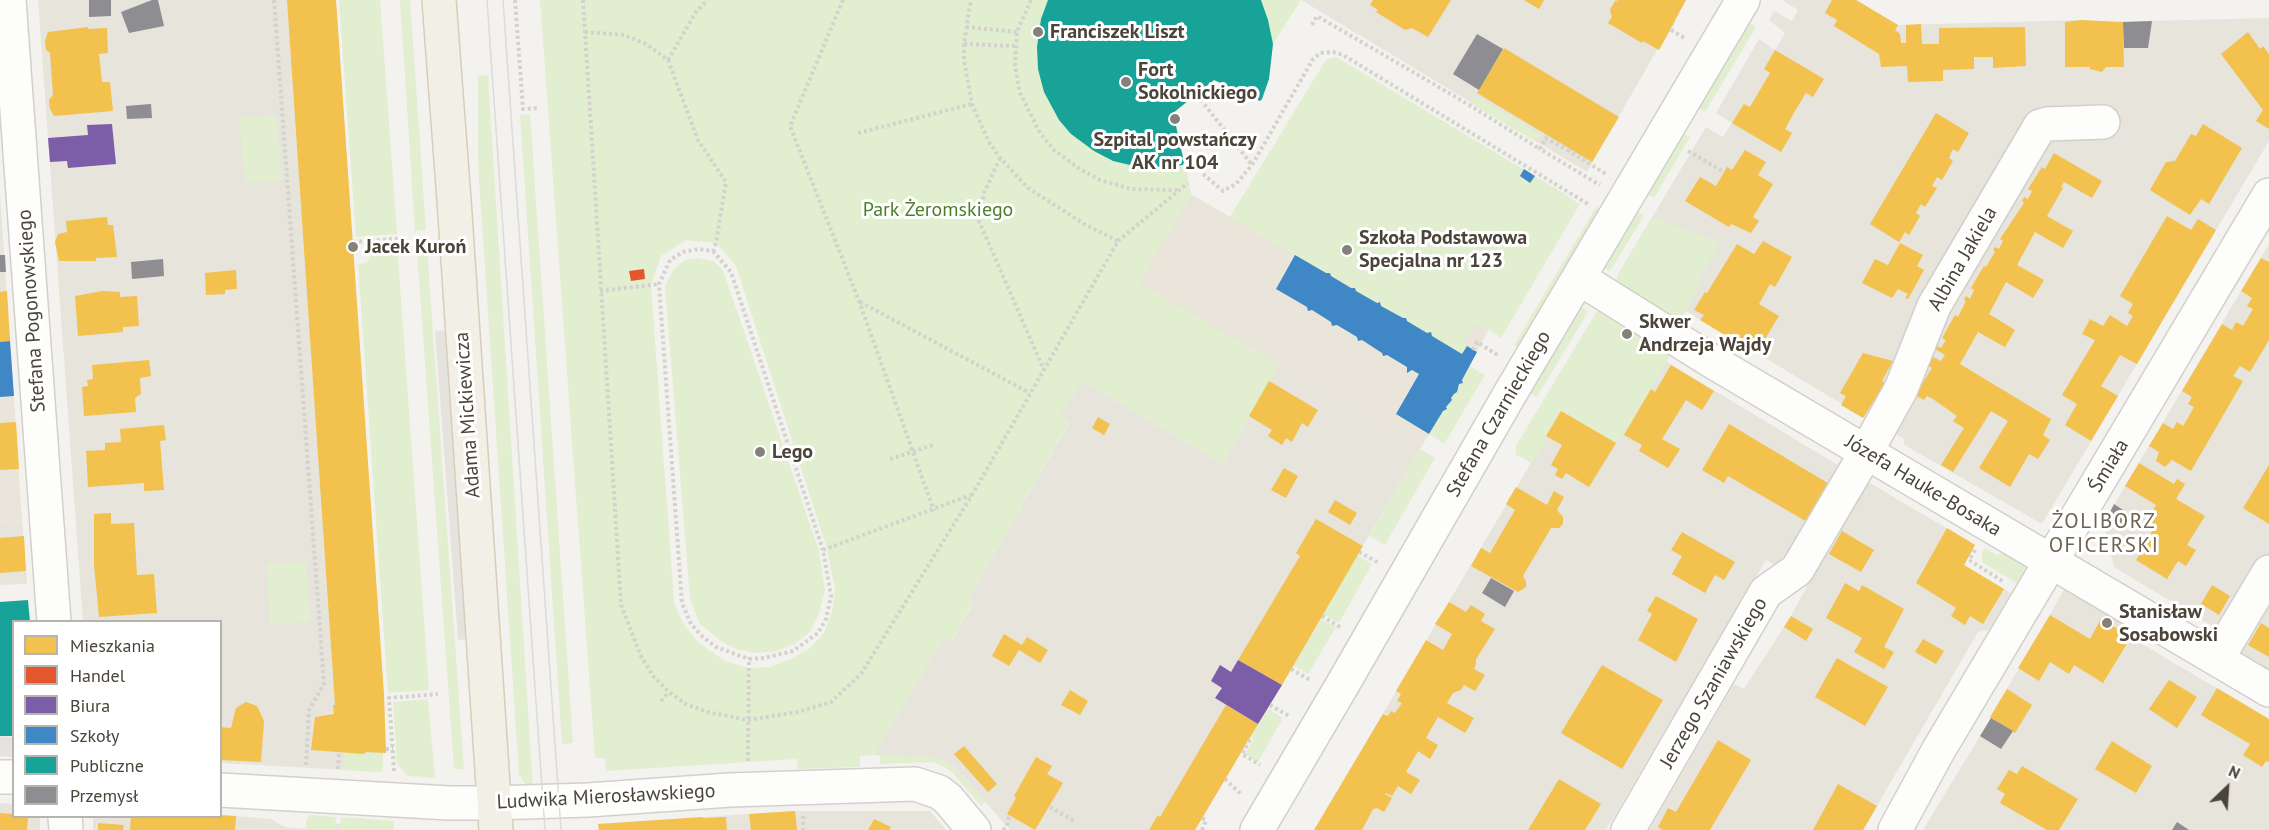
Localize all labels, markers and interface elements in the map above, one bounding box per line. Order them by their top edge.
place label: Franciszek Liszt [1050,20,1184,44]
marker: Franciszek Liszt [1031,25,1045,39]
place label: Fort Sokolnickiego [1138,58,1257,105]
marker: Fort Sokolnickiego [1119,75,1133,89]
marker: Szpital powstańczy AK nr 104 [1168,112,1182,126]
place label: Szpital powstańczy AK nr 104 [1093,128,1257,175]
park label: Park Żeromskiego [863,198,1013,222]
street label: Albina Jakiela [1923,203,2003,315]
street label: Stefana Pogonowskiego [13,209,51,413]
place label: Szkoła Podstawowa Specjalna nr 123 [1359,226,1527,273]
place label: Jacek Kuroń [365,235,466,259]
marker: Jacek Kuroń [346,240,360,254]
marker: Szkoła Podstawowa Specjalna nr 123 [1340,243,1354,257]
place label: Skwer Andrzeja Wajdy [1639,310,1771,357]
street label: Stefana Czarnieckiego [1442,327,1556,501]
marker: Skwer Andrzeja Wajdy [1620,327,1634,341]
street label: Adama Mickiewicza [450,331,486,499]
street label: Józefa Hauke-Bosaka [1841,430,2005,542]
street label: Śmiała [2084,435,2134,497]
place label: Lego [772,440,813,464]
marker: Lego [753,445,767,459]
district label: ŻOLIBORZ OFICERSKI [2049,509,2159,559]
street label: Jerzego Szaniawskiego [1655,593,1773,773]
place label: Stanisław Sosabowski [2119,600,2218,647]
marker: Stanisław Sosabowski [2100,616,2114,630]
legend [12,620,222,818]
text: Mieszkania [70,634,155,657]
text: Handel [70,664,125,687]
text: Biura [70,694,110,717]
text: Szkoły [70,724,119,747]
text: Publiczne [70,754,144,777]
north arrow [2197,758,2257,818]
text: N [2226,760,2244,783]
street label: Ludwika Mierosławskiego [496,779,716,815]
text: Przemysł [70,784,138,807]

